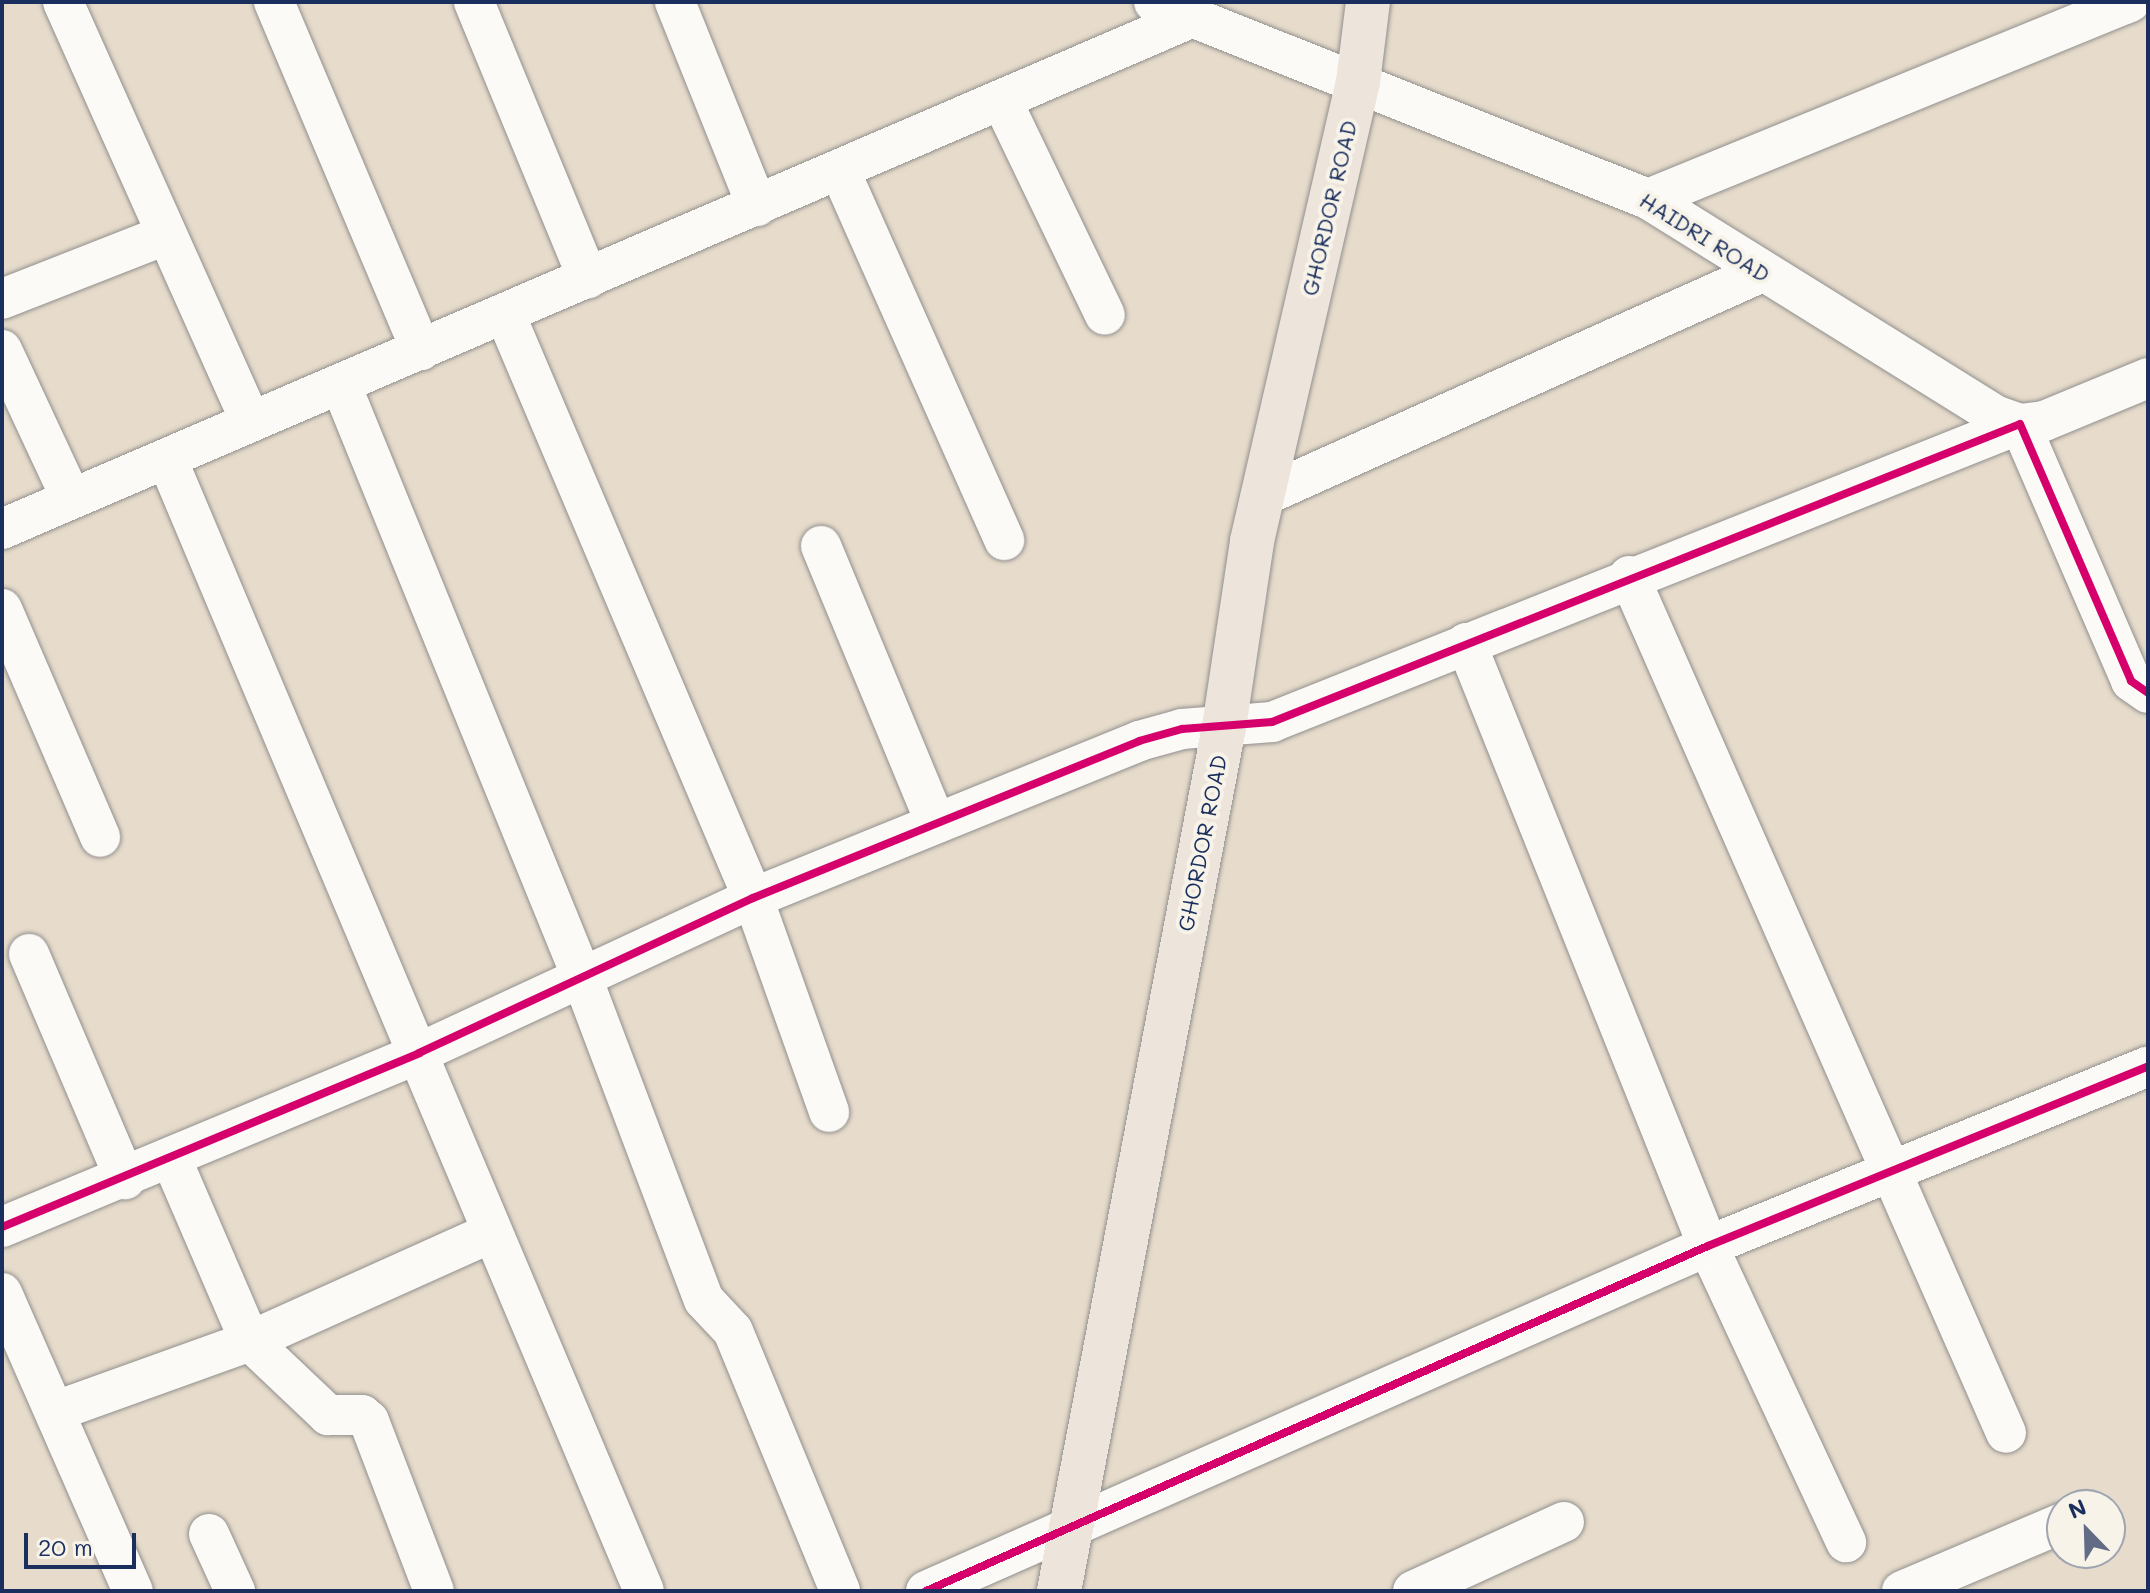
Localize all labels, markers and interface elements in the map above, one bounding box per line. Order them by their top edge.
street label: GHORDOR ROAD [1296,118,1362,298]
street label: HAIDRI ROAD [1635,187,1775,287]
street label: GHORDOR ROAD [1172,753,1232,933]
north arrow [2046,1489,2126,1569]
text: N [2064,1492,2091,1525]
scale bar [28,1517,140,1567]
text: 20 m [38,1531,93,1562]

